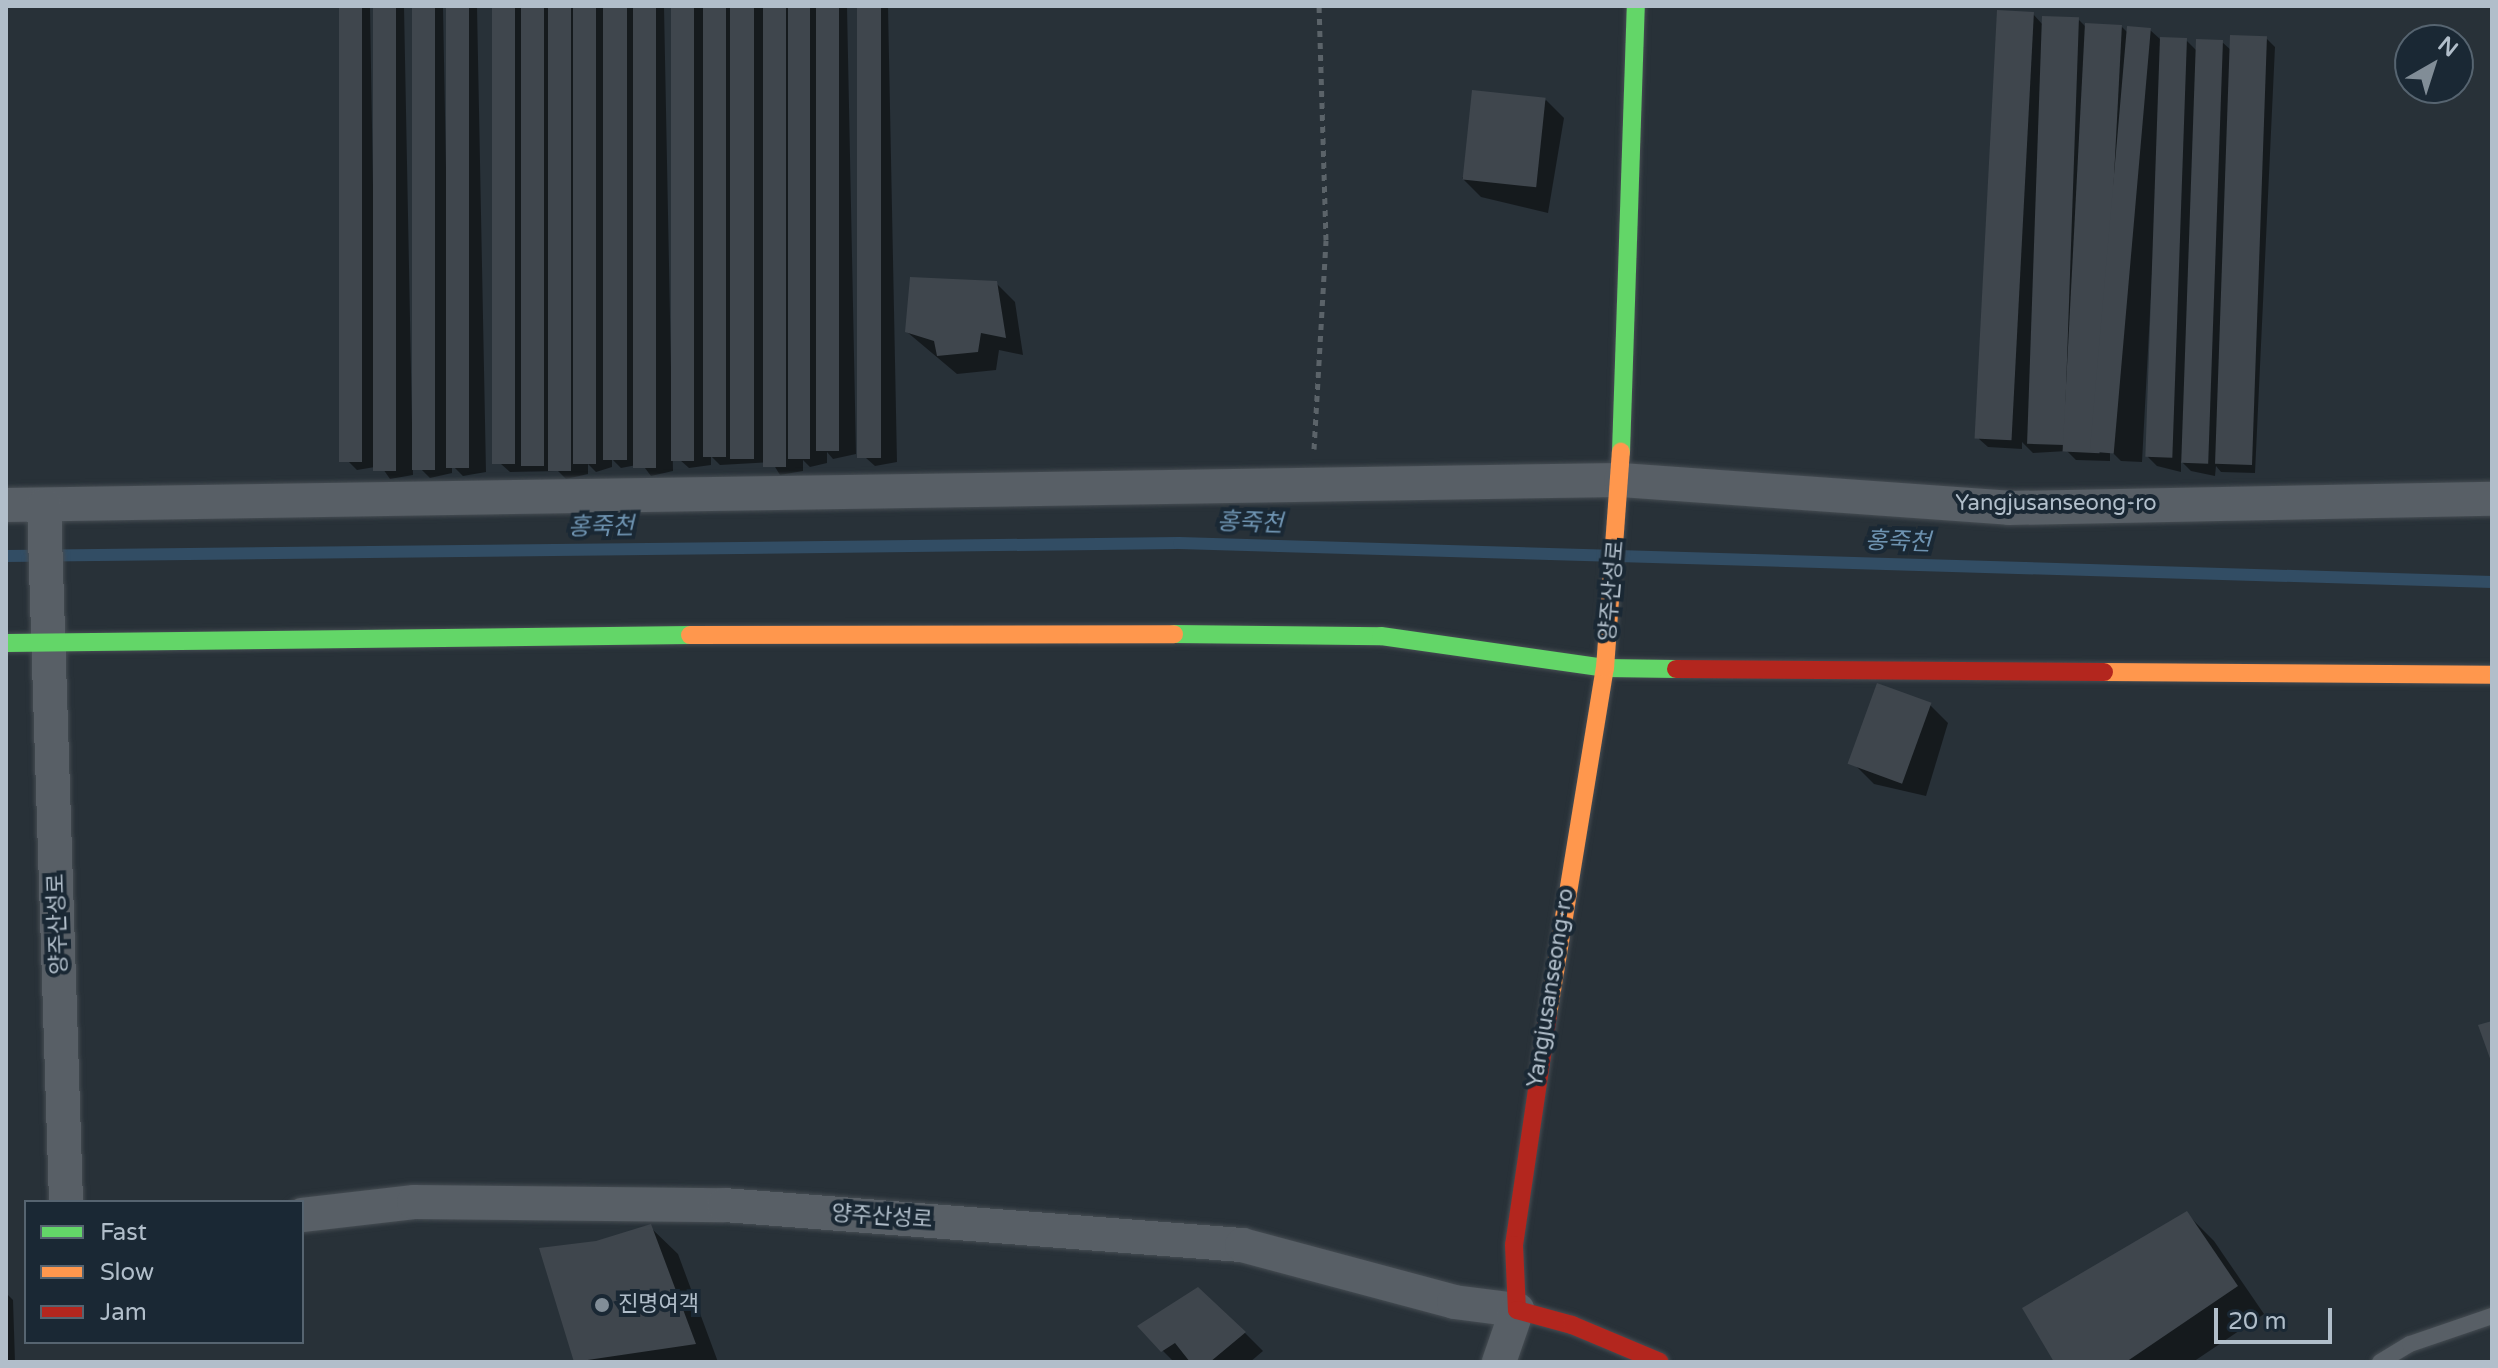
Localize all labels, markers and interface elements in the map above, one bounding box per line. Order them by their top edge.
north arrow [2394,24,2474,104]
text: N [2433,31,2463,63]
street label: Yangjusanseong-ro [1955,491,2157,517]
water label: 홍죽천 [1216,507,1284,539]
water label: 홍죽천 [568,512,634,542]
water label: 홍죽천 [1864,526,1932,558]
street label: 양주산성로 [1594,539,1630,643]
street label: 양주산성로 [43,873,73,975]
street label: Yangjusanseong-ro [1522,887,1580,1089]
legend [24,1200,304,1344]
street label: 양주산성로 [831,1200,933,1234]
text: Fast [100,1218,147,1247]
text: Slow [100,1258,154,1287]
place label: 진명여객 [618,1292,699,1318]
scale bar [2218,1292,2336,1342]
marker: 진명여객 [593,1296,611,1314]
text: Jam [100,1298,147,1327]
text: 20 m [2228,1307,2286,1336]

